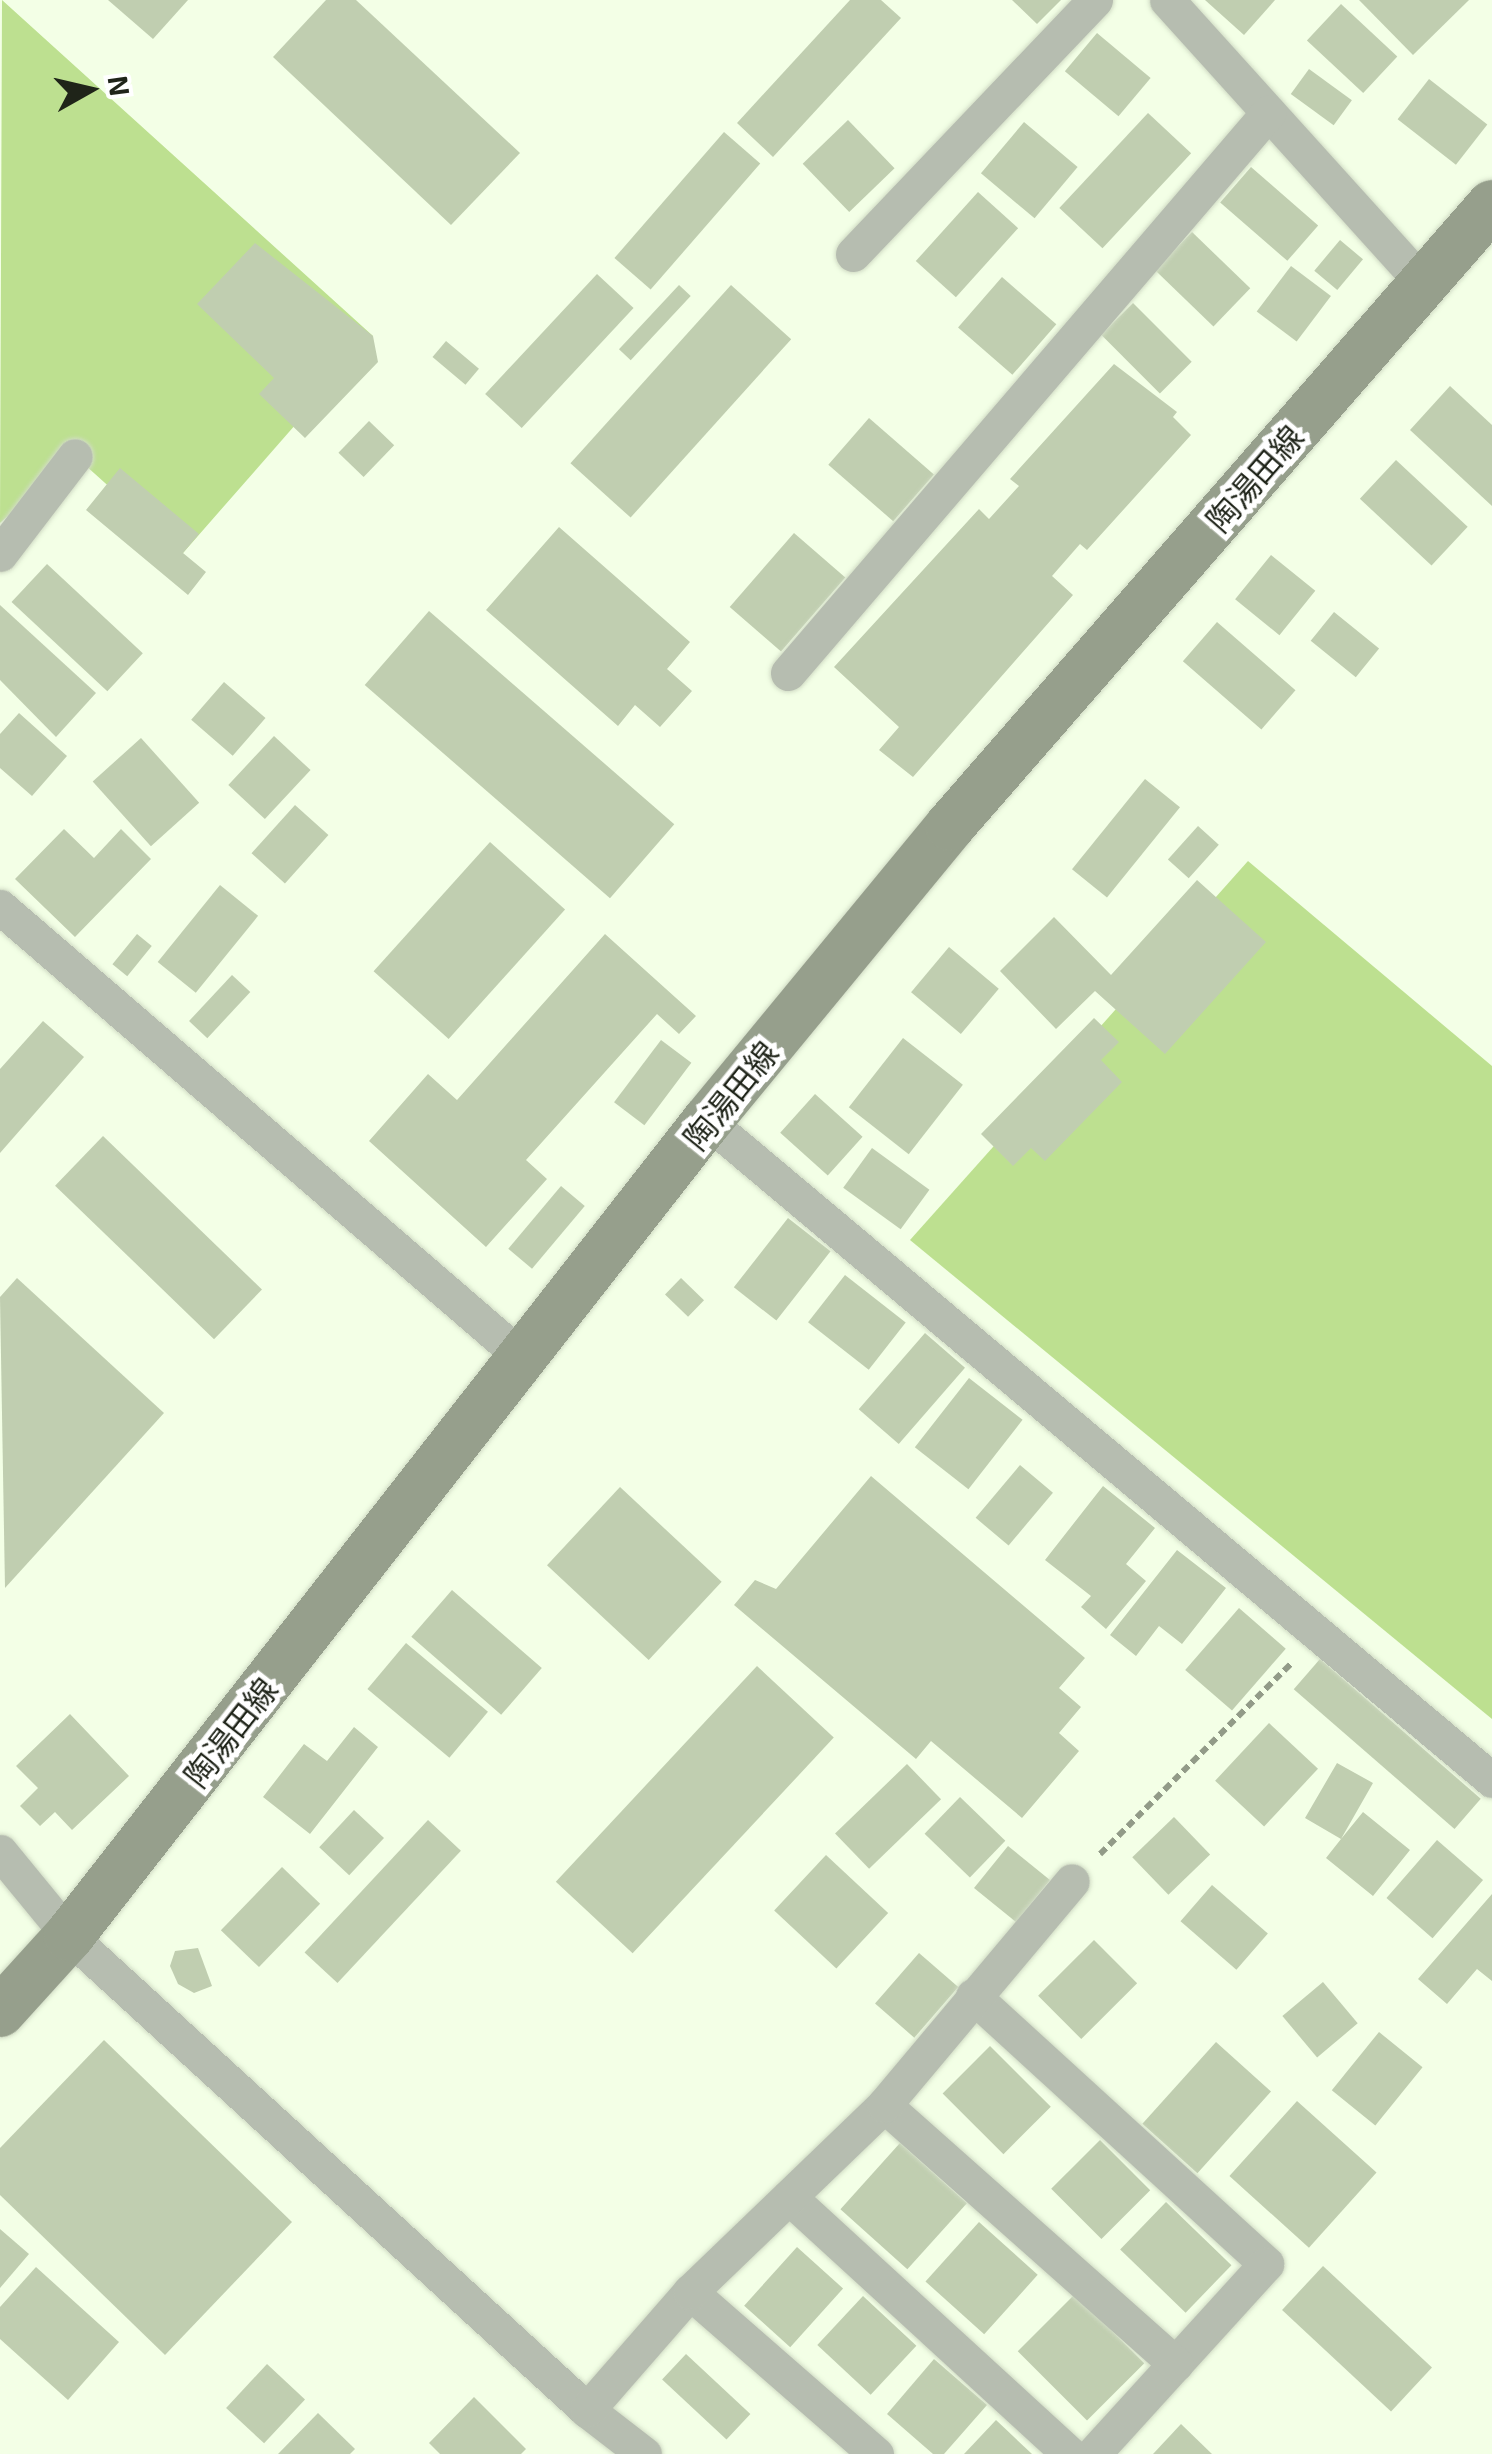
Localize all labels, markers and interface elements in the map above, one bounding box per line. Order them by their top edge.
north arrow [40,40,140,140]
text: N [101,73,138,98]
street label: 陶湯田線 [1198,417,1310,539]
street label: 陶湯田線 [675,1033,785,1157]
street label: 陶湯田線 [175,1670,285,1794]

